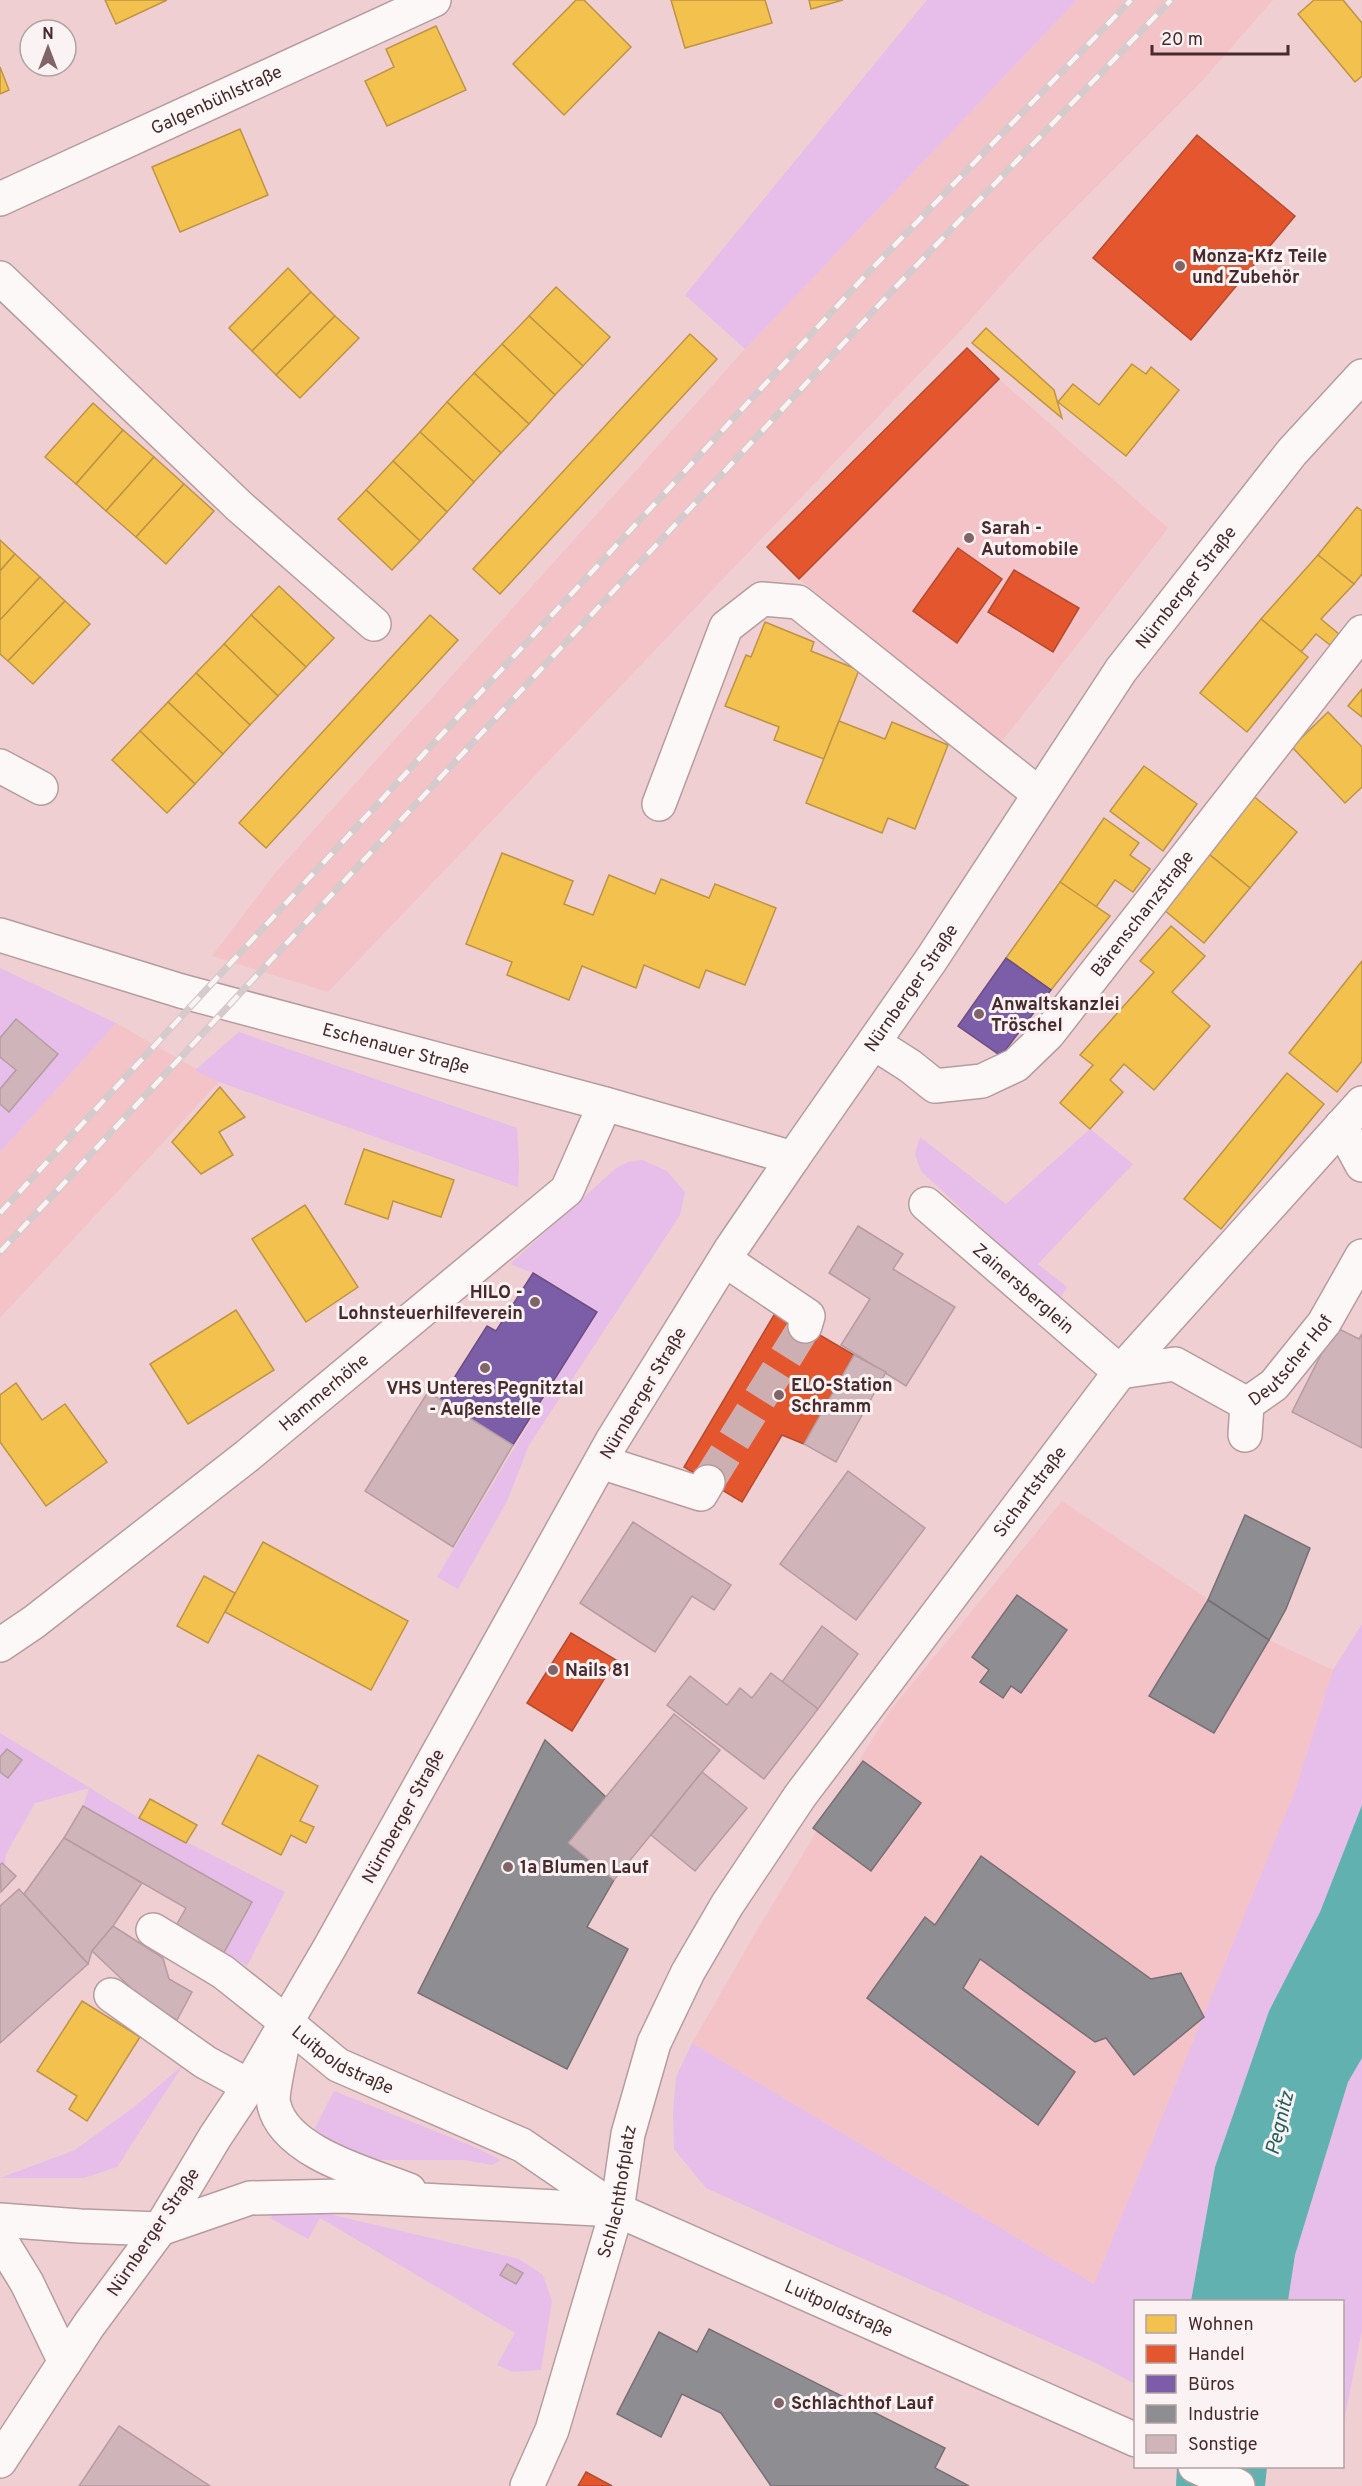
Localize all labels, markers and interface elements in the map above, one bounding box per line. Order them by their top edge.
north arrow [18,18,78,78]
scale bar [1152,18,1288,56]
text: N [42,25,54,45]
text: 20 m [1161,29,1203,52]
street label: Galgenbühlstraße [148,61,286,141]
place label: Monza-Kfz Teile und Zubehör [1192,246,1327,290]
marker: Monza-Kfz Teile und Zubehör [1173,259,1187,273]
place label: Sarah - Automobile [981,518,1078,562]
street label: Nürnberger Straße [1131,522,1242,655]
marker: Sarah - Automobile [962,531,976,545]
street label: Bärenschanzstraße [1087,847,1200,982]
street label: Nürnberger Straße [860,920,964,1057]
place label: Anwaltskanzlei Tröschel [991,994,1120,1038]
marker: Anwaltskanzlei Tröschel [972,1007,986,1021]
street label: Eschenauer Straße [320,1019,472,1080]
street label: Zainersberglein [967,1239,1078,1340]
place label: HILO - Lohnsteuerhilfeverein [338,1282,523,1326]
marker: HILO - Lohnsteuerhilfeverein [528,1295,542,1309]
street label: Deutscher Hof [1245,1312,1339,1412]
street label: Nürnberger Straße [596,1323,693,1464]
street label: Hammerhöhe [275,1349,375,1437]
marker: VHS Unteres Pegnitztal - Außenstelle [478,1361,492,1375]
place label: ELO-Station Schramm [791,1375,893,1419]
place label: VHS Unteres Pegnitztal - Außenstelle [386,1378,584,1422]
marker: ELO-Station Schramm [772,1388,786,1402]
street label: Sichartstraße [989,1442,1073,1543]
place label: Nails 81 [565,1660,630,1683]
marker: Nails 81 [546,1663,560,1677]
street label: Nürnberger Straße [358,1745,451,1888]
place label: 1a Blumen Lauf [520,1857,649,1880]
marker: 1a Blumen Lauf [501,1860,515,1874]
street label: Luitpoldstraße [286,2021,397,2101]
water label: Pegnitz [1261,2088,1302,2158]
street label: Schlachthofplatz [593,2122,643,2261]
street label: Nürnberger Straße [103,2164,206,2302]
street label: Luitpoldstraße [781,2276,896,2344]
legend [1134,2300,1344,2468]
text: Wohnen [1188,2314,1254,2337]
text: Handel [1188,2344,1245,2367]
text: Büros [1188,2374,1235,2397]
place label: Schlachthof Lauf [791,2393,934,2416]
marker: Schlachthof Lauf [772,2396,786,2410]
text: Industrie [1188,2404,1259,2427]
text: Sonstige [1188,2434,1258,2457]

